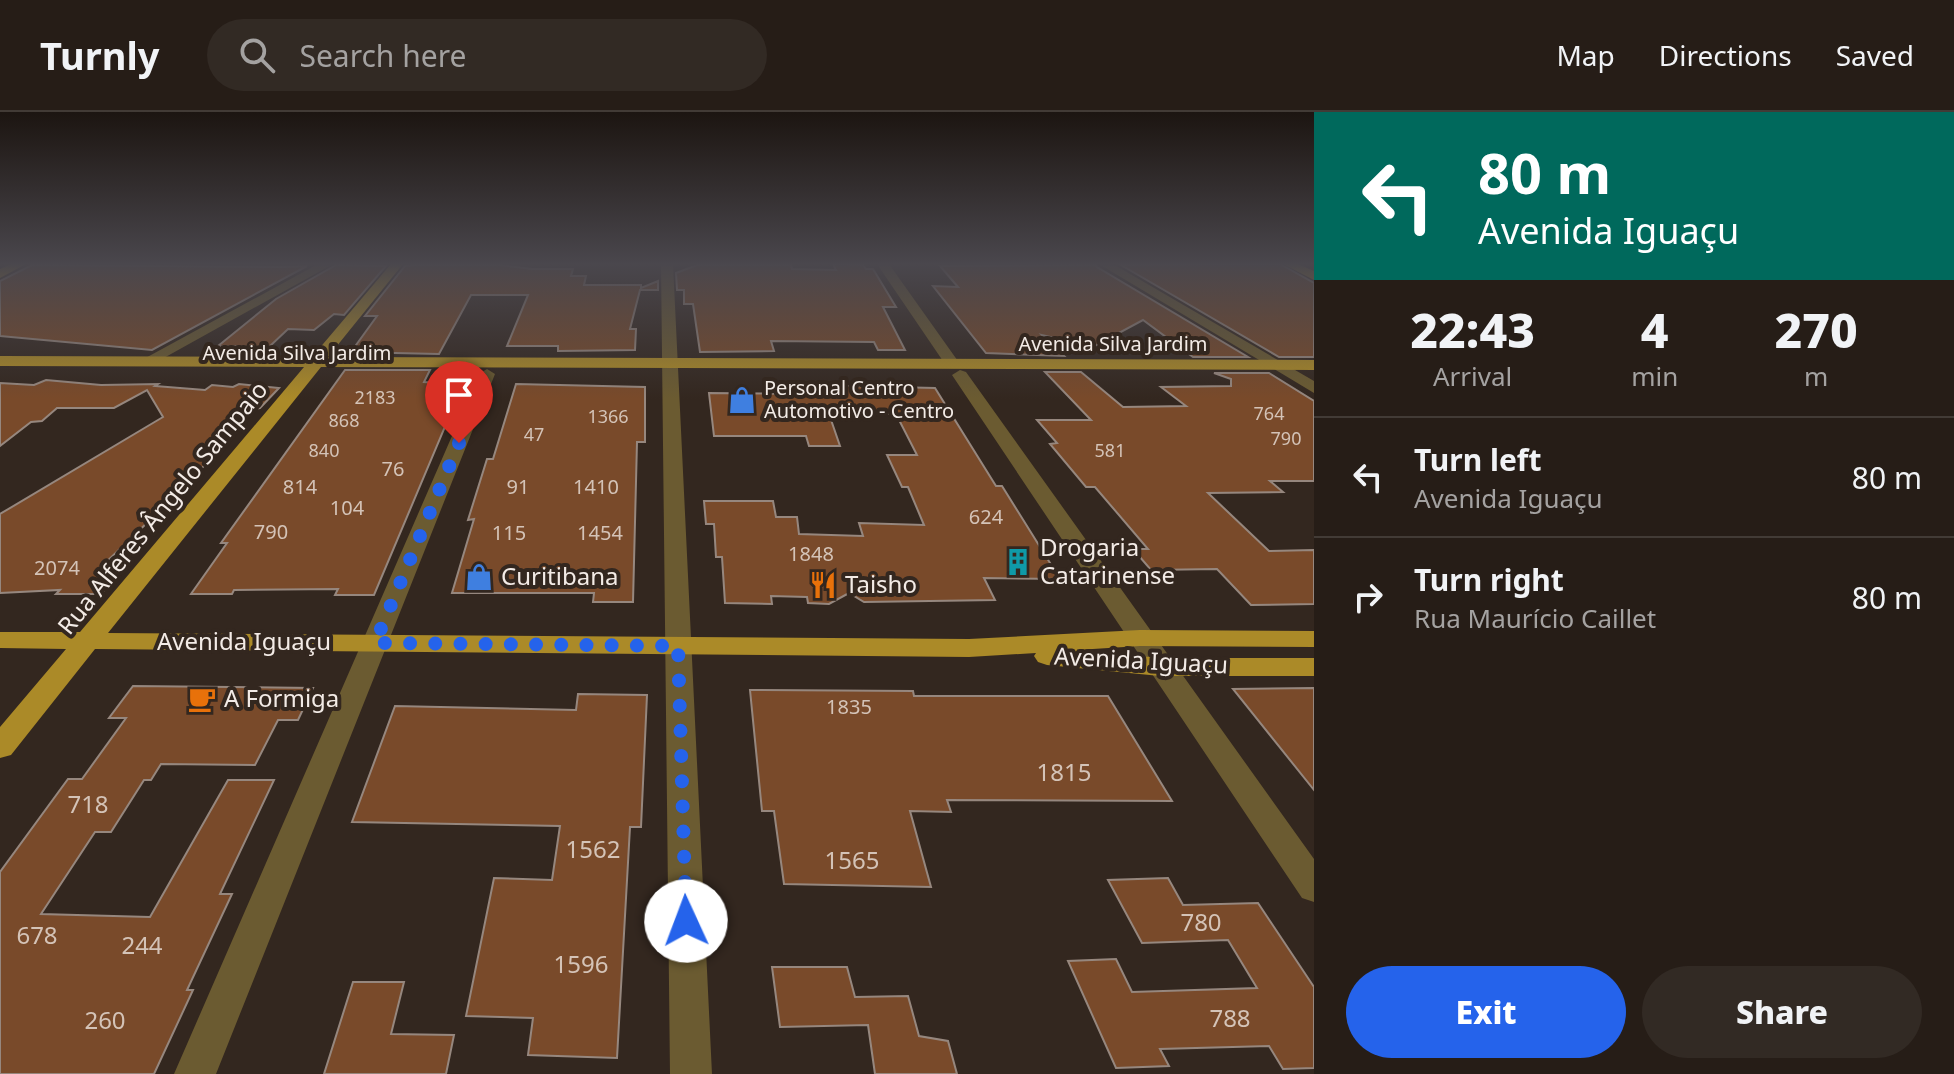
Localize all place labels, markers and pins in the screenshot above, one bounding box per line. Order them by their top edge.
pin [425,361,493,443]
place label: Personal Centro Automotivo - Centro [764,374,954,424]
shop icon: Personal Centro Automotivo - Centro [727,385,757,415]
place label: Drogaria Catarinense [1040,530,1175,591]
building icon: Drogaria Catarinense [1003,547,1033,577]
place label: Curitibana [501,559,618,592]
shop icon: Curitibana [464,562,494,592]
place label: Taisho [845,567,917,600]
restaurant icon: Taisho [808,570,838,600]
place label: A Formiga [224,681,339,714]
cafe icon: A Formiga [187,684,217,714]

